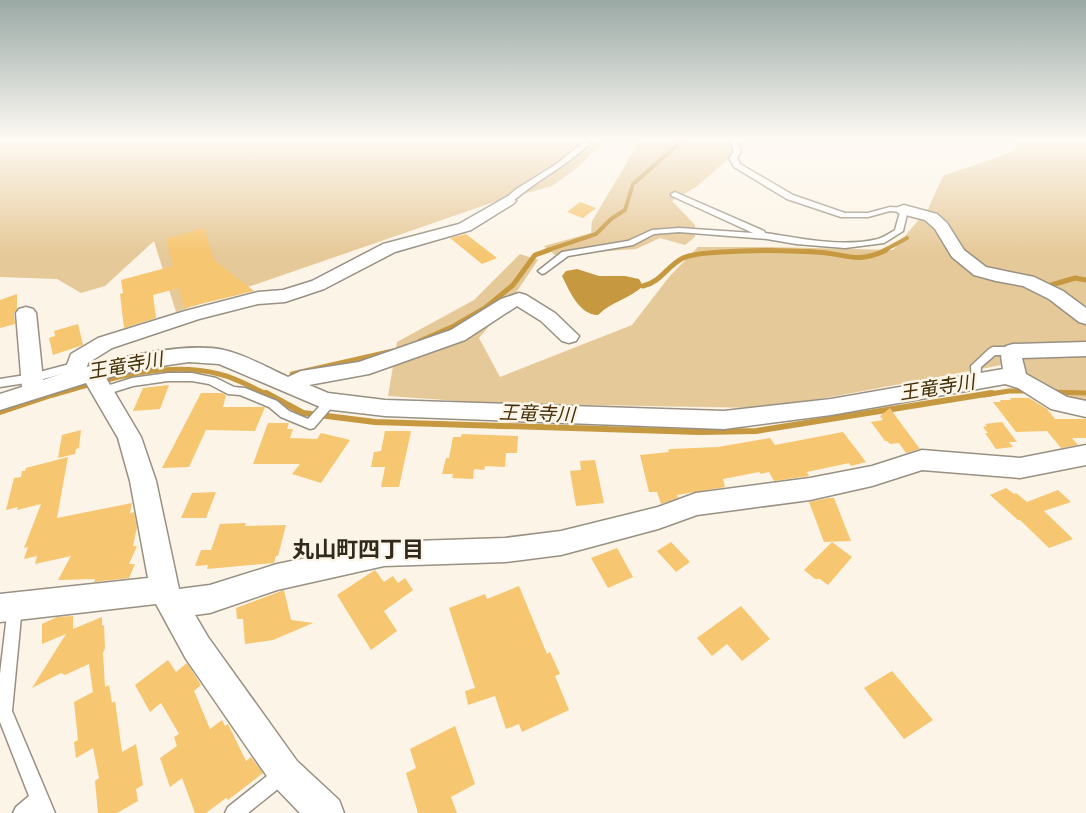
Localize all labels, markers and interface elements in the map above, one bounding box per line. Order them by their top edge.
water label: 王竜寺川 [85,345,167,385]
water label: 王竜寺川 [897,368,979,407]
water label: 王竜寺川 [499,399,577,428]
district label: 丸山町四丁目 [292,533,424,565]

